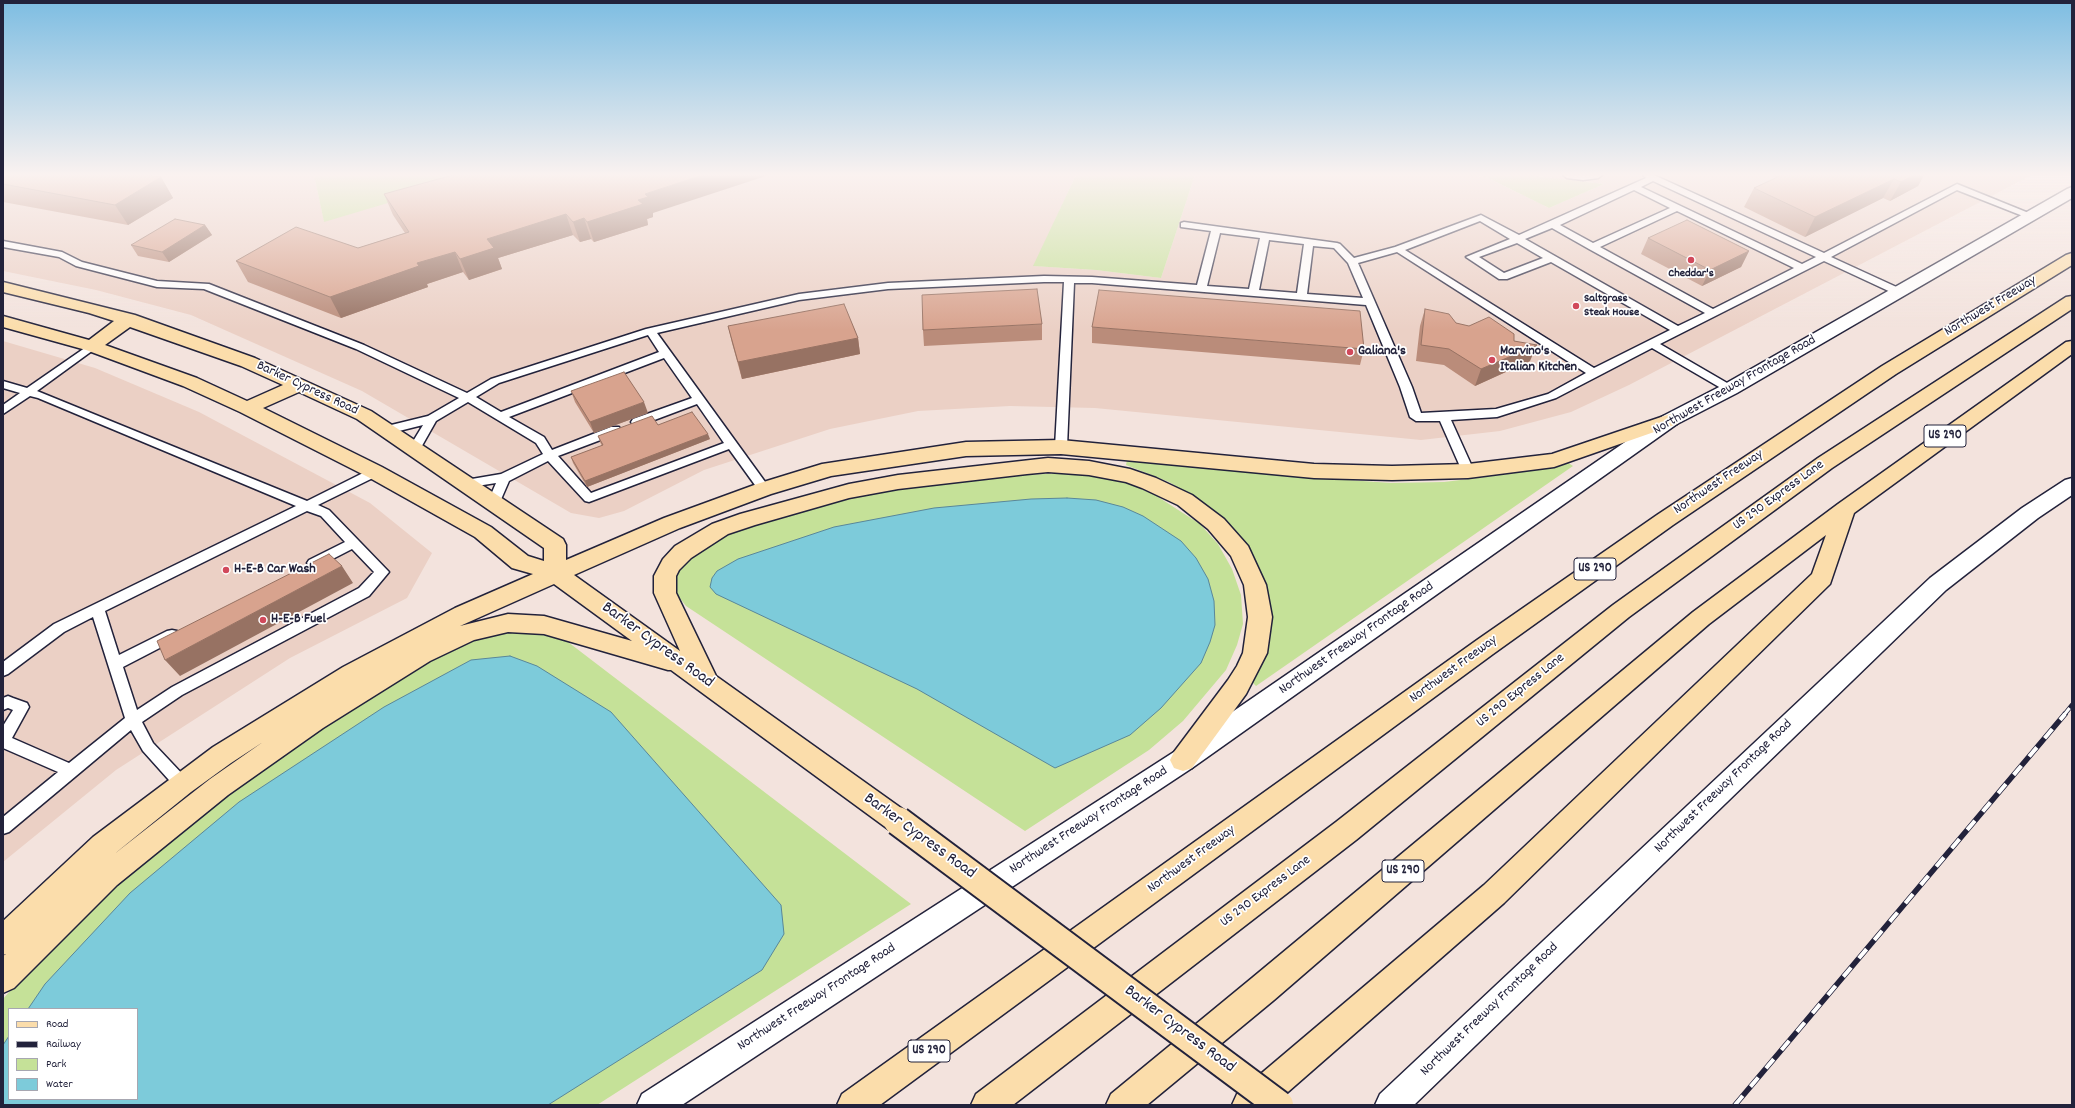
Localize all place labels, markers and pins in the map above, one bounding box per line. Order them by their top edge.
marker: Cheddar's [1686,255,1696,265]
place label: Cheddar's [1668,267,1714,281]
place label: Saltgrass Steak House [1584,292,1639,320]
marker: Saltgrass Steak House [1571,301,1581,311]
place label: Galiana's [1358,344,1406,360]
place label: Marvino's Italian Kitchen [1500,344,1577,376]
marker: Galiana's [1345,347,1355,357]
marker: Marvino's Italian Kitchen [1487,355,1497,365]
place label: H-E-B Car Wash [234,562,316,578]
marker: H-E-B Car Wash [221,565,231,575]
place label: H-E-B Fuel [271,612,326,628]
marker: H-E-B Fuel [258,615,268,625]

